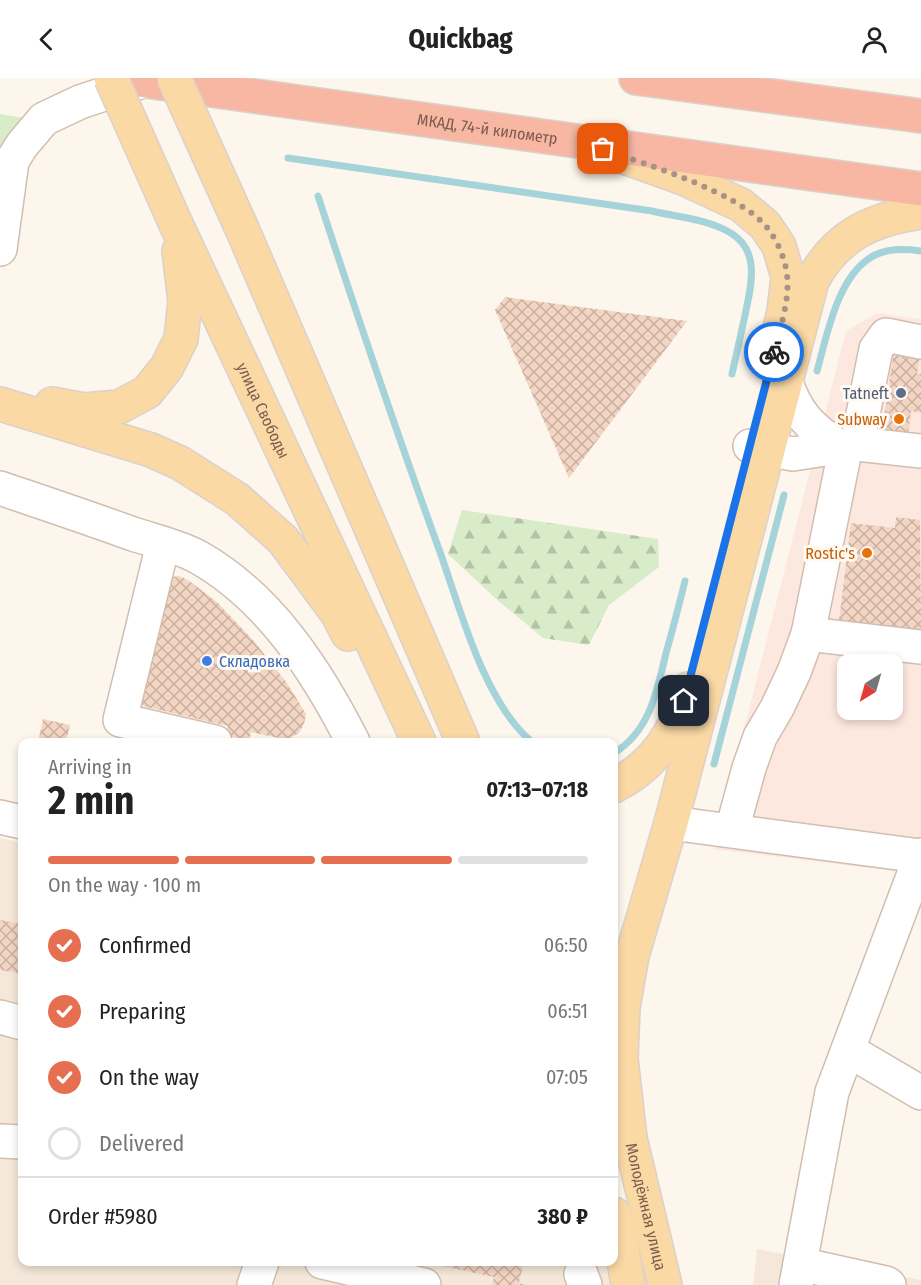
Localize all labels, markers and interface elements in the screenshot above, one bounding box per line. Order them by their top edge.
icon: back [30,23,63,56]
text: Quickbag [408,23,513,55]
icon: person [858,23,891,56]
street label: МКАД, 74-й километр [416,110,559,148]
pin [577,123,628,174]
icon: bag [586,132,619,165]
courier [744,322,804,382]
icon: bike [758,336,791,369]
street label: улица Свободы [232,360,293,461]
place label: Tatneft [843,384,890,403]
marker: Tatneft [894,386,908,400]
place label: Subway [837,410,888,429]
marker: Subway [892,412,906,426]
place label: Rostic's [805,544,855,563]
marker: Rostic's [860,546,874,560]
place label: Складовка [219,652,290,671]
marker: Складовка [200,654,214,668]
north arrow [837,654,903,720]
map controls [837,654,903,720]
pin [658,675,709,726]
icon: home [667,684,700,717]
text: Arriving in [48,755,132,779]
text: 07:13–07:18 [486,776,588,803]
text: 2 min [48,778,134,824]
text: On the way · 100 m [48,873,201,897]
icon: check [48,929,81,962]
text: Confirmed [99,932,192,959]
text: 06:50 [544,933,588,957]
icon: check [48,995,81,1028]
text: Preparing [99,998,185,1025]
text: 06:51 [547,999,588,1023]
icon: check [48,1061,81,1094]
text: On the way [99,1064,199,1091]
text: 07:05 [546,1065,588,1089]
text: Delivered [99,1130,184,1157]
street label: Молодёжная улица [622,1141,670,1273]
text: Order #5980 [48,1203,158,1230]
text: 380 ₽ [537,1203,588,1230]

